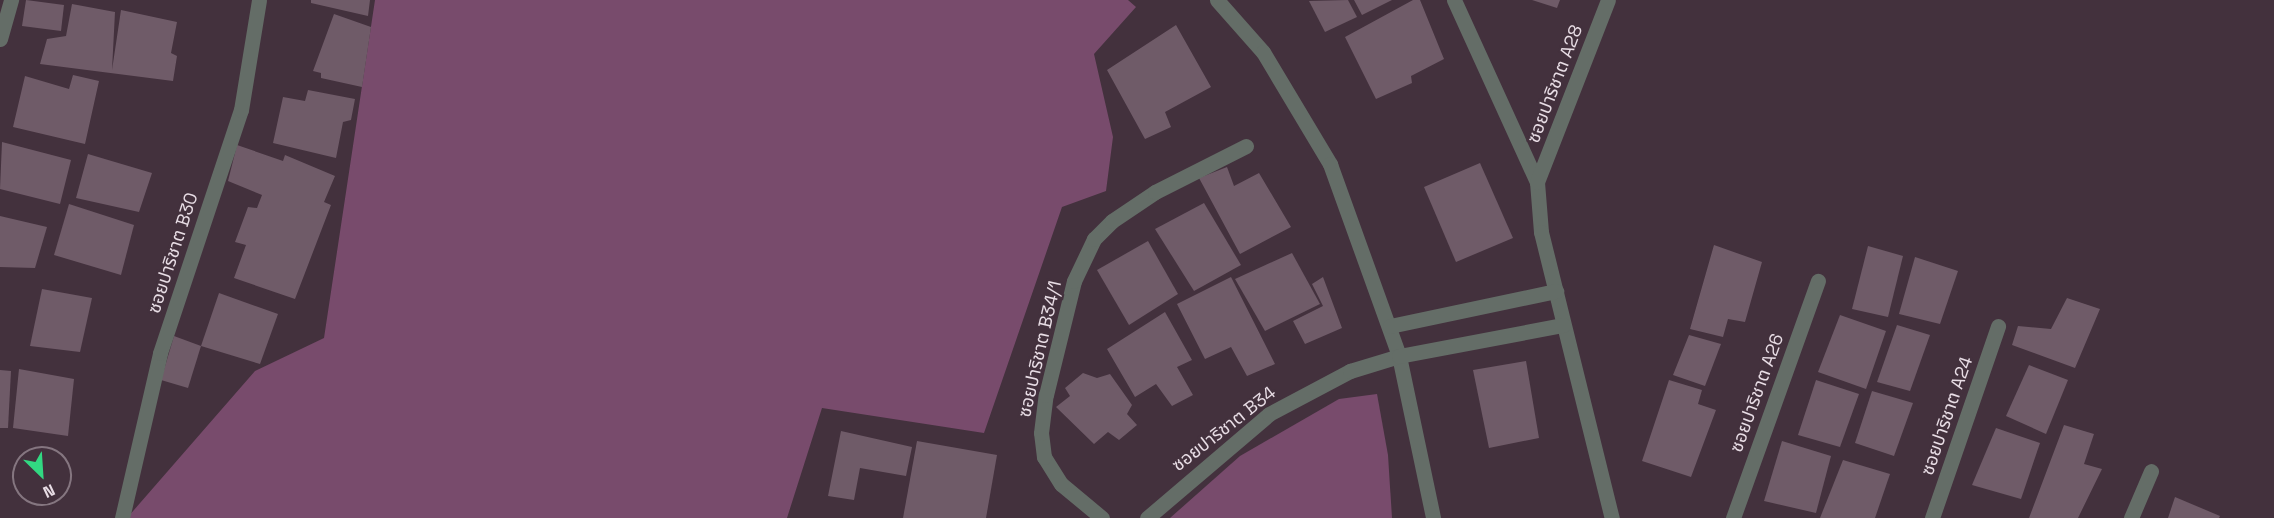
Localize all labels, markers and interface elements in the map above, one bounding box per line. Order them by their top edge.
street label: ซอยปาริชาต A28 [1523,22,1587,146]
street label: ซอยปาริชาต B30 [143,190,203,316]
street label: ซอยปาริชาต B34/1 [1014,279,1066,419]
street label: ซอยปาริชาต A26 [1726,331,1788,455]
street label: ซอยปาริชาต A24 [1917,354,1977,478]
street label: ซอยปาริชาต B34 [1168,382,1280,476]
north arrow [12,446,72,506]
text: N [40,479,58,503]

